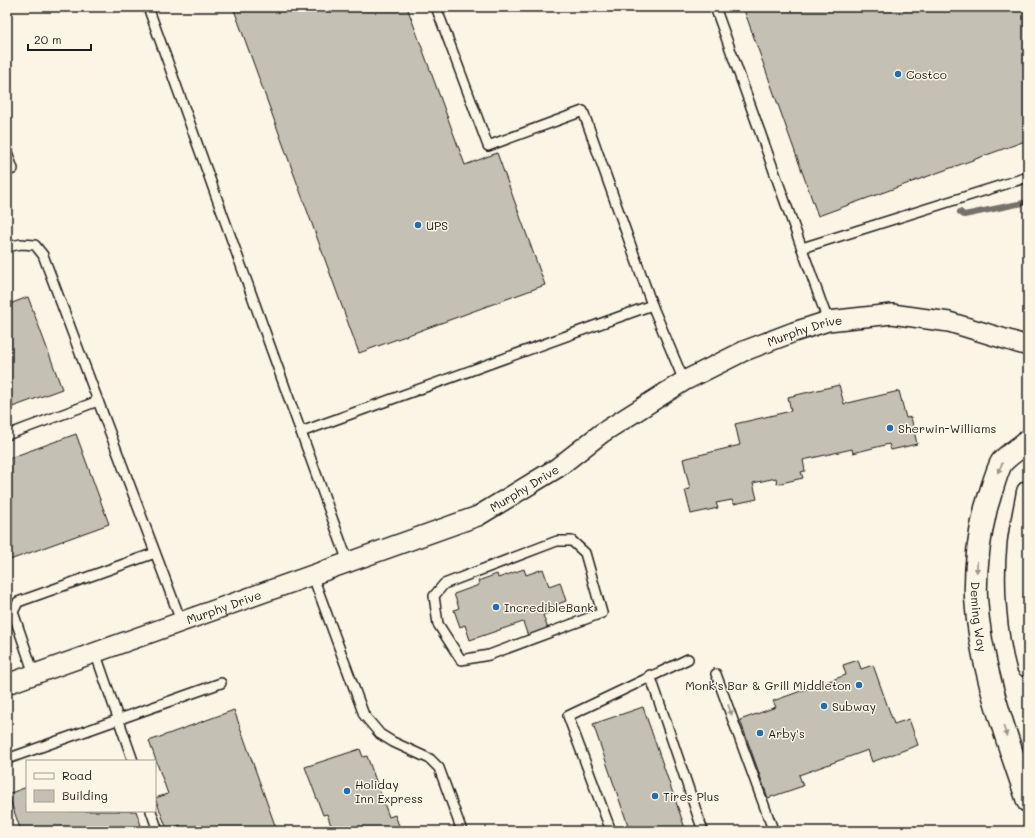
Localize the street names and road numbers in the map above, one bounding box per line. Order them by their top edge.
street label: Murphy Drive [765,312,843,350]
street label: Murphy Drive [487,461,562,515]
street label: Deming Way [968,582,991,653]
street label: Murphy Drive [184,586,263,627]

